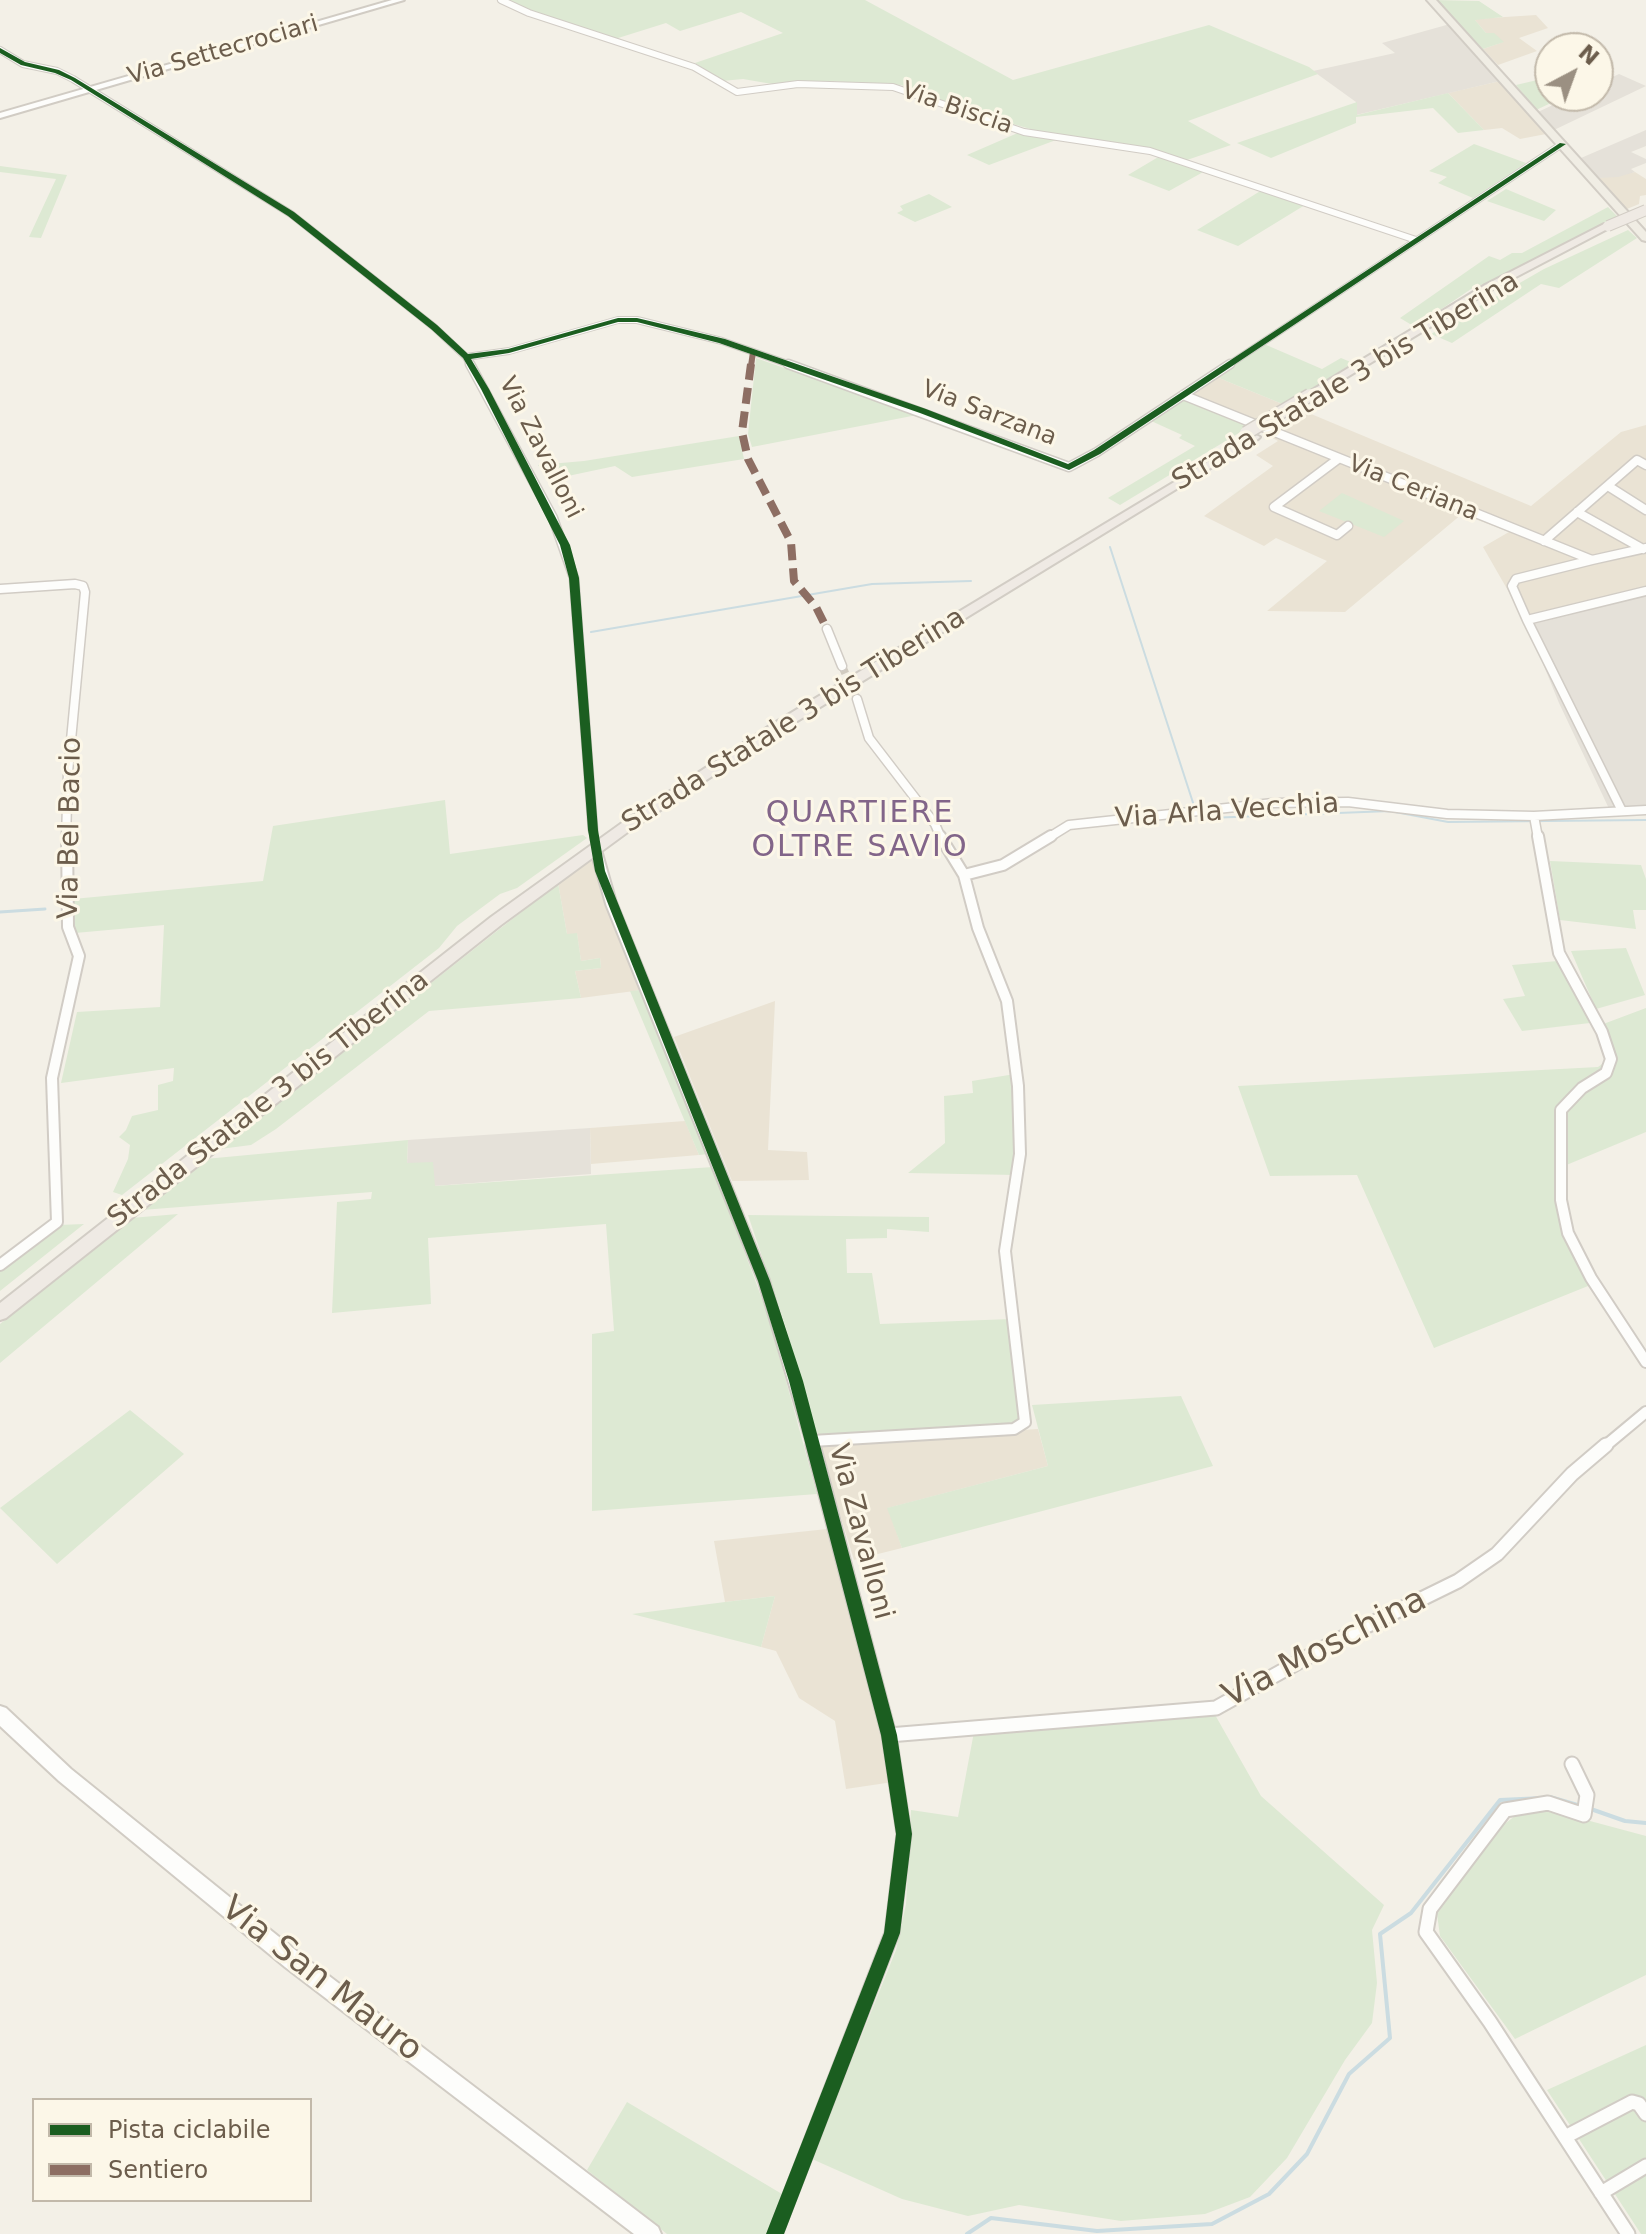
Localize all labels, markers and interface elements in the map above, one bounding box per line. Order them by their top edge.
street label: Via Settecrociari [124,10,322,92]
north arrow [1534,32,1614,112]
text: N [1574,40,1604,70]
street label: Via Biscia [898,77,1016,141]
street label: Strada Statale 3 bis Tiberina [1167,265,1525,499]
street label: Via Zavalloni [492,372,588,524]
street label: Via Sarzana [918,375,1060,453]
street label: Via Ceriana [1344,450,1482,528]
street label: Strada Statale 3 bis Tiberina [616,601,972,841]
street label: Via Bel Bacio [53,737,89,919]
street label: Via Arla Vecchia [1114,787,1340,837]
district label: QUARTIERE OLTRE SAVIO [751,796,969,866]
street label: Strada Statale 3 bis Tiberina [102,964,436,1236]
street label: Via Zavalloni [820,1440,900,1624]
street label: Via Moschina [1216,1580,1434,1718]
street label: Via San Mauro [212,1889,430,2071]
legend [32,2098,312,2202]
text: Pista ciclabile [108,2116,271,2144]
text: Sentiero [108,2156,208,2184]

